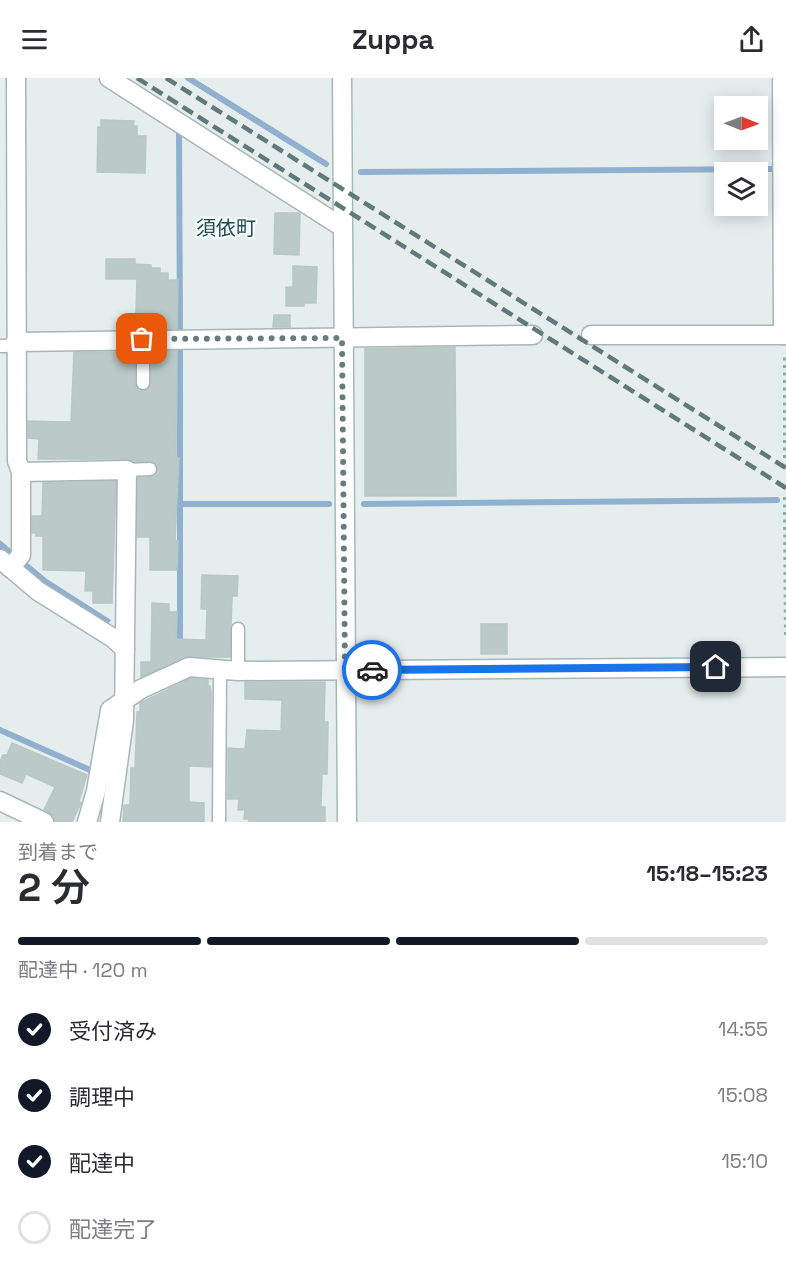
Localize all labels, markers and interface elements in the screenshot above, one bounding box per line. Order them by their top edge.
text: Zuppa [352,22,434,57]
icon: menu [18,23,51,56]
icon: share [735,23,768,56]
north arrow [714,96,768,150]
map controls [714,96,768,216]
button: layers [714,162,768,216]
district label: 須依町 [196,215,256,241]
pin [116,313,167,364]
icon: bag [125,322,158,355]
courier [342,640,402,700]
pin [690,641,741,692]
icon: home [699,650,732,683]
icon: car [356,654,389,687]
text: 到着まで [18,839,98,865]
text: 15:18–15:23 [646,859,768,887]
text: 2 分 [18,863,90,912]
text: 配達中 · 120 m [18,957,148,983]
icon: check [18,1013,51,1046]
text: 14:55 [718,1016,768,1042]
text: 受付済み [69,1017,157,1045]
icon: check [18,1079,51,1112]
text: 15:08 [717,1082,768,1108]
text: 調理中 [69,1083,135,1111]
icon: check [18,1145,51,1178]
text: 15:10 [721,1148,768,1174]
text: 配達中 [69,1149,135,1177]
text: 配達完了 [69,1215,157,1243]

